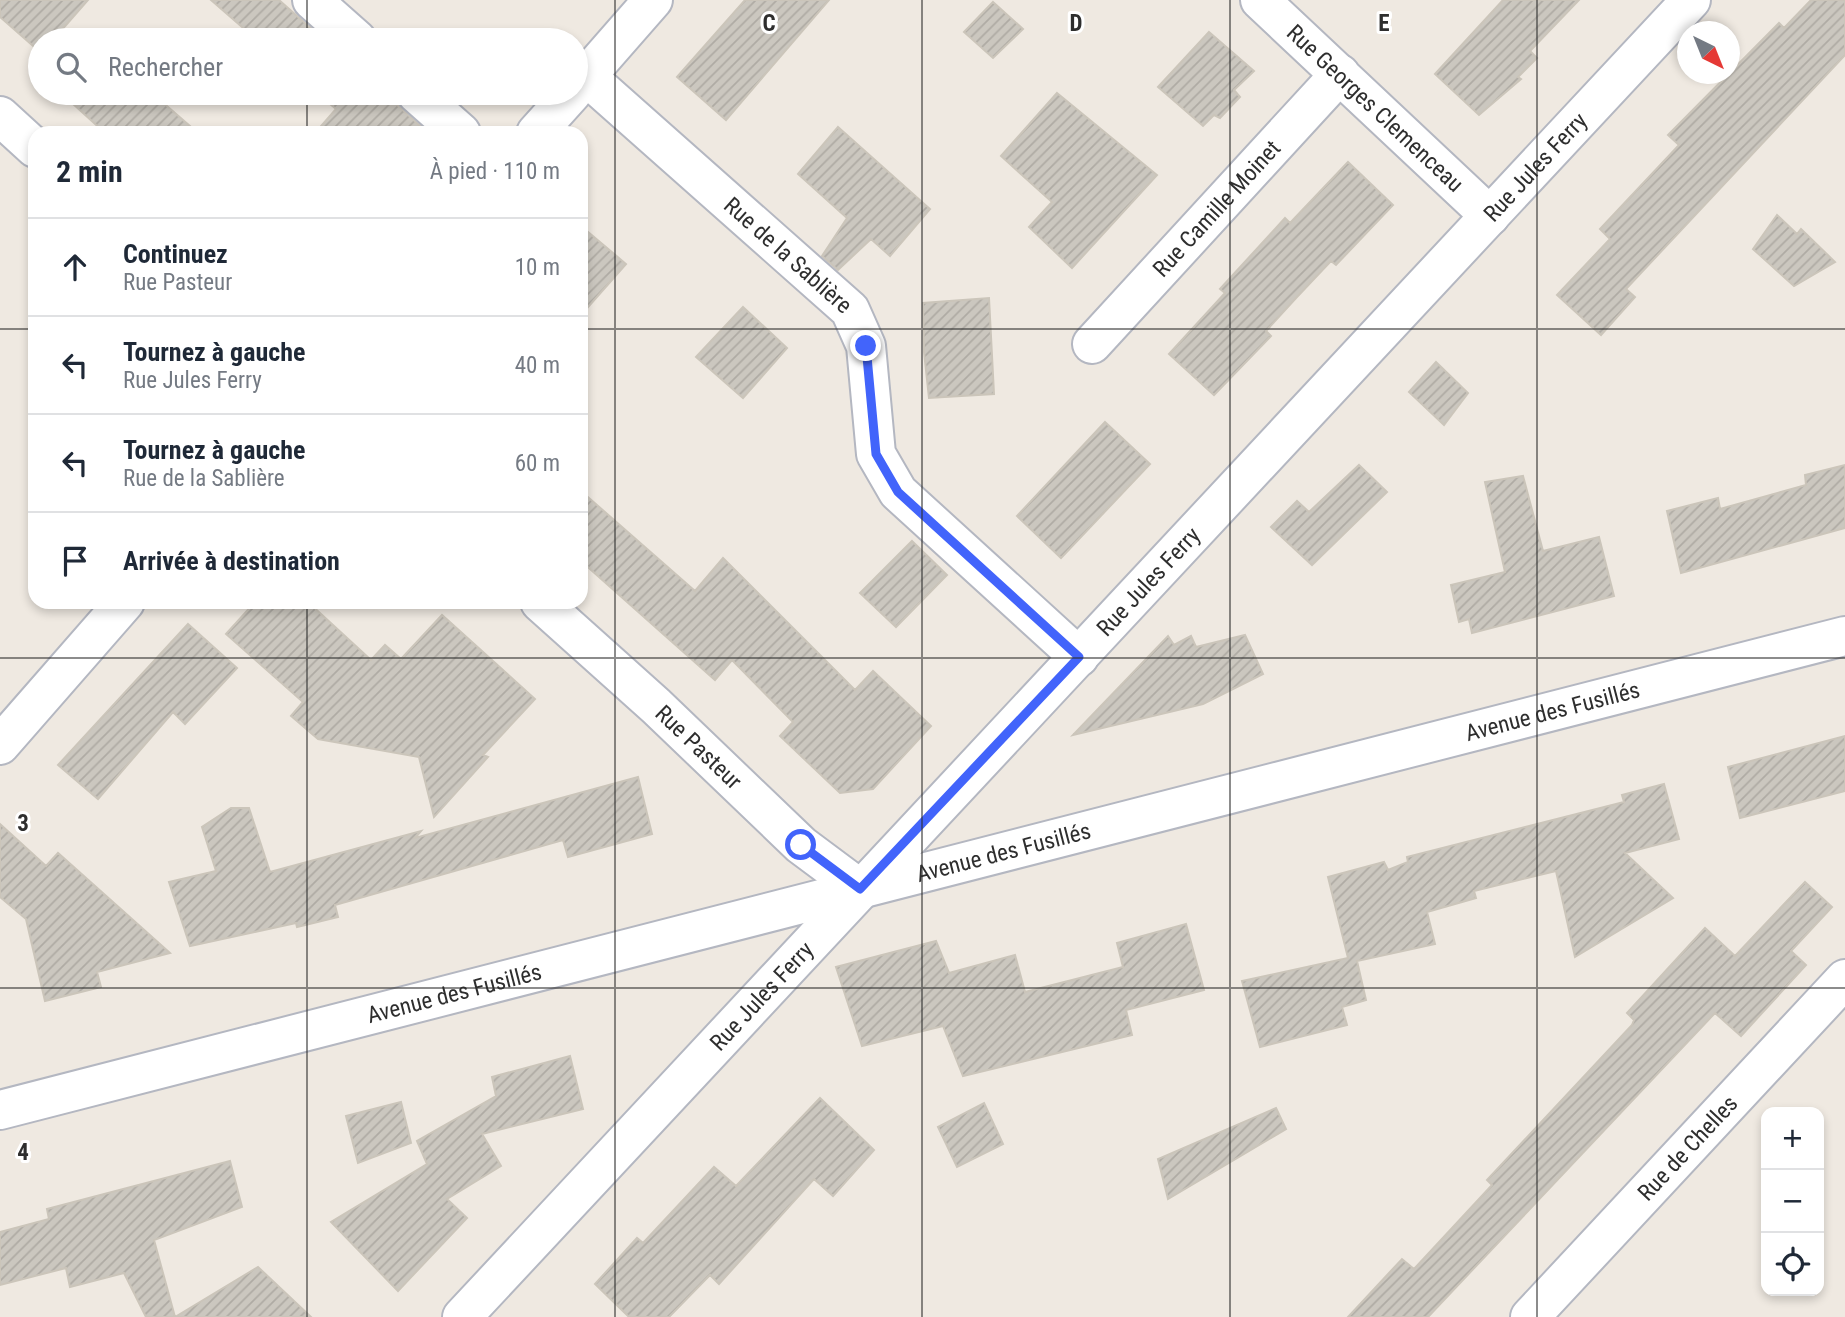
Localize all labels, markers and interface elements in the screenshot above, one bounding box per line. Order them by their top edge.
text: C [762,10,776,37]
text: D [1070,10,1083,37]
text: E [1378,10,1390,37]
street label: Rue Georges Clemenceau [1281,19,1469,198]
north arrow [1677,21,1740,84]
search box [28,28,588,105]
icon: search [52,48,90,86]
text: Rechercher [108,52,223,82]
street label: Rue Jules Ferry [1478,107,1593,227]
street label: Rue Camille Moinet [1147,135,1286,283]
text: 2 min [56,154,123,189]
text: À pied · 110 m [430,158,560,185]
street label: Rue de la Sablière [718,192,857,319]
text: Continuez [123,239,228,269]
icon: ahead [56,248,94,286]
text: 10 m [515,254,560,281]
text: Rue Pasteur [123,269,232,296]
route end [850,330,881,361]
text: Tournez à gauche [123,337,305,367]
icon: left [56,346,94,384]
text: 40 m [515,352,560,379]
text: Rue Jules Ferry [123,367,262,394]
text: Tournez à gauche [123,435,305,465]
icon: left [56,444,94,482]
text: 60 m [515,450,560,477]
text: Rue de la Sablière [123,465,285,492]
street label: Rue Jules Ferry [1091,522,1206,642]
icon: arrive [56,542,94,580]
text: Arrivée à destination [123,546,340,576]
street label: Avenue des Fusillés [1463,676,1643,747]
street label: Rue Pasteur [650,700,747,795]
text: 3 [17,810,29,837]
street label: Avenue des Fusillés [913,817,1094,888]
route start [785,829,816,860]
street label: Rue Jules Ferry [705,936,819,1056]
street label: Avenue des Fusillés [364,958,544,1029]
street label: Rue de Chelles [1632,1090,1743,1206]
map controls [1761,1107,1824,1296]
button: + [1761,1107,1824,1170]
text: 4 [17,1139,29,1166]
button: − [1761,1170,1824,1233]
button: locate [1761,1233,1824,1296]

